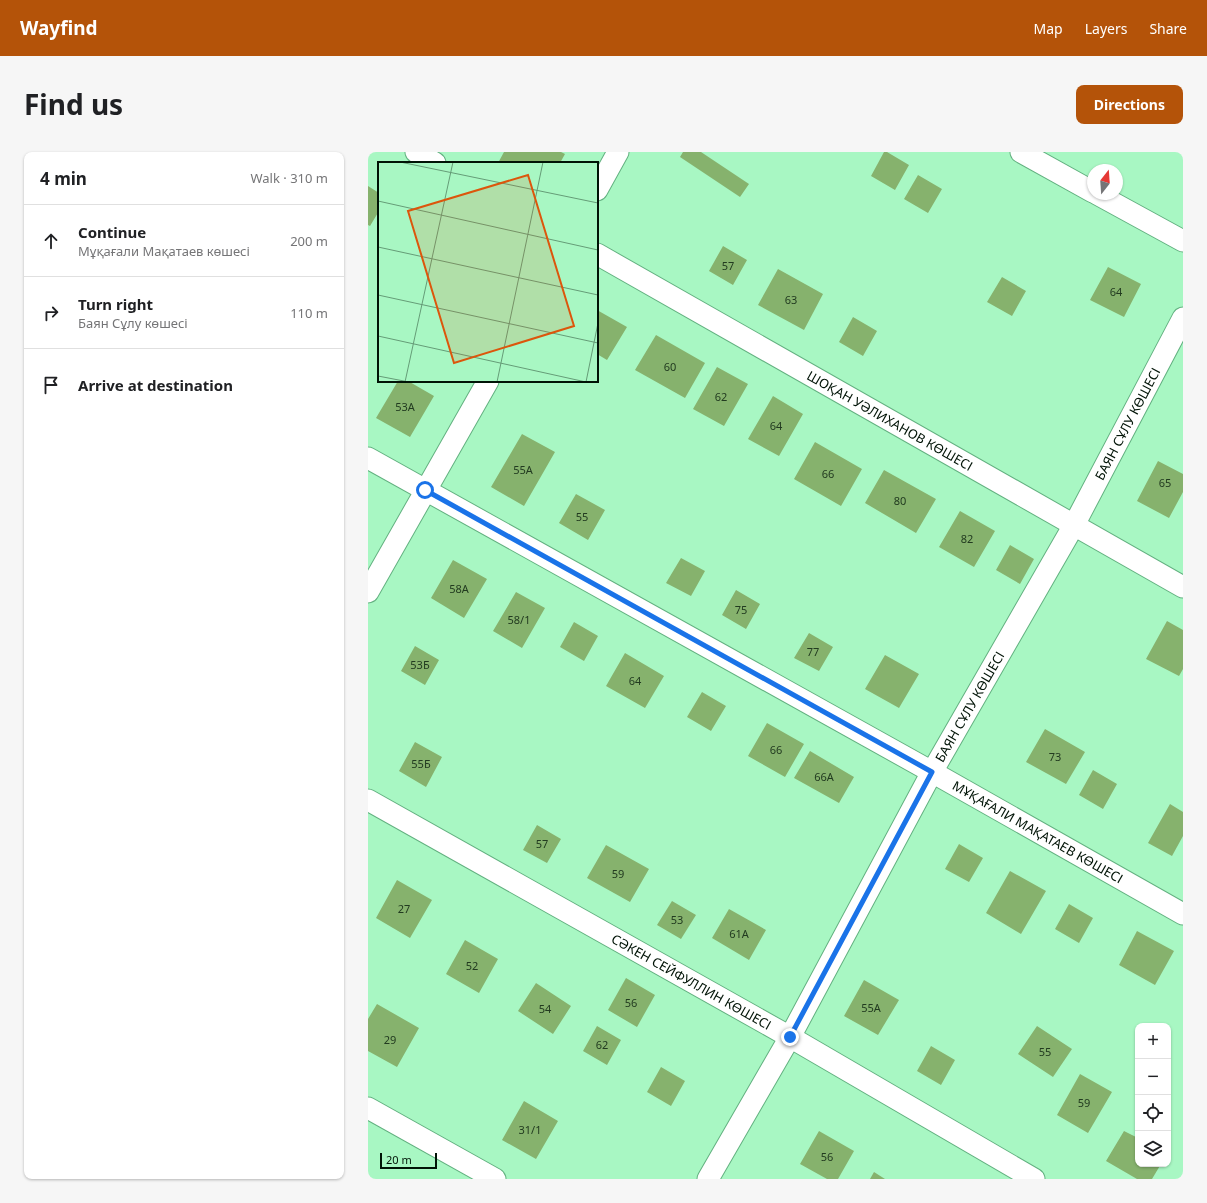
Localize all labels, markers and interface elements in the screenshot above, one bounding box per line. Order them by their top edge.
text: Wayfind [20,15,98,41]
text: Map [1034,19,1063,38]
text: Layers [1085,19,1127,38]
text: Share [1149,19,1187,38]
text: Find us [24,85,123,123]
button: Directions [1076,85,1183,124]
inset map [378,162,598,382]
north arrow [1087,164,1123,200]
text: 4 min [40,167,87,190]
text: Walk · 310 m [250,169,328,187]
text: Continue [78,222,146,242]
icon: ahead [40,230,62,252]
text: 200 m [290,232,328,250]
text: Мұқағали Мақатаев көшесі [78,242,250,260]
house number: 57 [722,258,734,273]
house number: 64 [1110,284,1123,299]
house number: 63 [785,292,797,307]
text: Turn right [78,294,153,314]
icon: right [40,302,62,324]
text: 110 m [290,304,328,322]
text: Баян Сұлу көшесі [78,314,188,332]
house number: 60 [664,359,676,374]
street label: БАЯН СҰЛУ КӨШЕСІ [1090,364,1164,483]
street label: ШОҚАН УӘЛИХАНОВ КӨШЕСІ [804,366,976,475]
icon: arrive [40,374,62,396]
text: Arrive at destination [78,375,233,395]
house number: 62 [715,389,727,404]
house number: 53А [395,399,416,414]
house number: 64 [770,418,783,433]
house number: 55А [513,462,534,477]
house number: 66 [822,466,834,481]
house number: 65 [1159,475,1171,490]
route start [416,481,434,499]
house number: 80 [894,493,906,508]
house number: 55 [576,509,588,524]
house number: 82 [961,531,973,546]
house number: 58А [449,581,470,596]
house number: 75 [735,602,747,617]
house number: 58/1 [508,612,530,627]
house number: 77 [807,644,819,659]
street label: БАЯН СҰЛУ КӨШЕСІ [931,648,1008,765]
house number: 53Б [410,657,430,672]
house number: 64 [629,673,642,688]
house number: 66 [770,742,782,757]
house number: 73 [1049,749,1061,764]
house number: 55Б [411,756,431,771]
house number: 66А [814,769,835,784]
street label: МҰҚАҒАЛИ МАҚАТАЕВ КӨШЕСІ [949,776,1126,887]
house number: 57 [536,836,548,851]
house number: 59 [612,866,624,881]
house number: 27 [398,901,410,916]
house number: 53 [671,912,683,927]
house number: 61А [729,926,750,941]
street label: СӘКЕН СЕЙФУЛЛИН КӨШЕСІ [608,930,775,1034]
house number: 52 [466,958,478,973]
house number: 56 [625,995,637,1010]
house number: 55А [861,1000,882,1015]
house number: 54 [539,1001,552,1016]
map controls [1135,1023,1171,1167]
button: + [1135,1023,1171,1059]
route end [781,1028,799,1046]
house number: 29 [384,1032,396,1047]
house number: 62 [596,1037,608,1052]
house number: 55 [1039,1044,1051,1059]
button: − [1135,1059,1171,1095]
house number: 59 [1078,1095,1090,1110]
button: locate [1135,1095,1171,1131]
house number: 31/1 [519,1122,541,1137]
button: layers [1135,1131,1171,1167]
house number: 56 [821,1149,833,1164]
scale bar [380,1151,437,1170]
text: 20 m [386,1152,412,1167]

